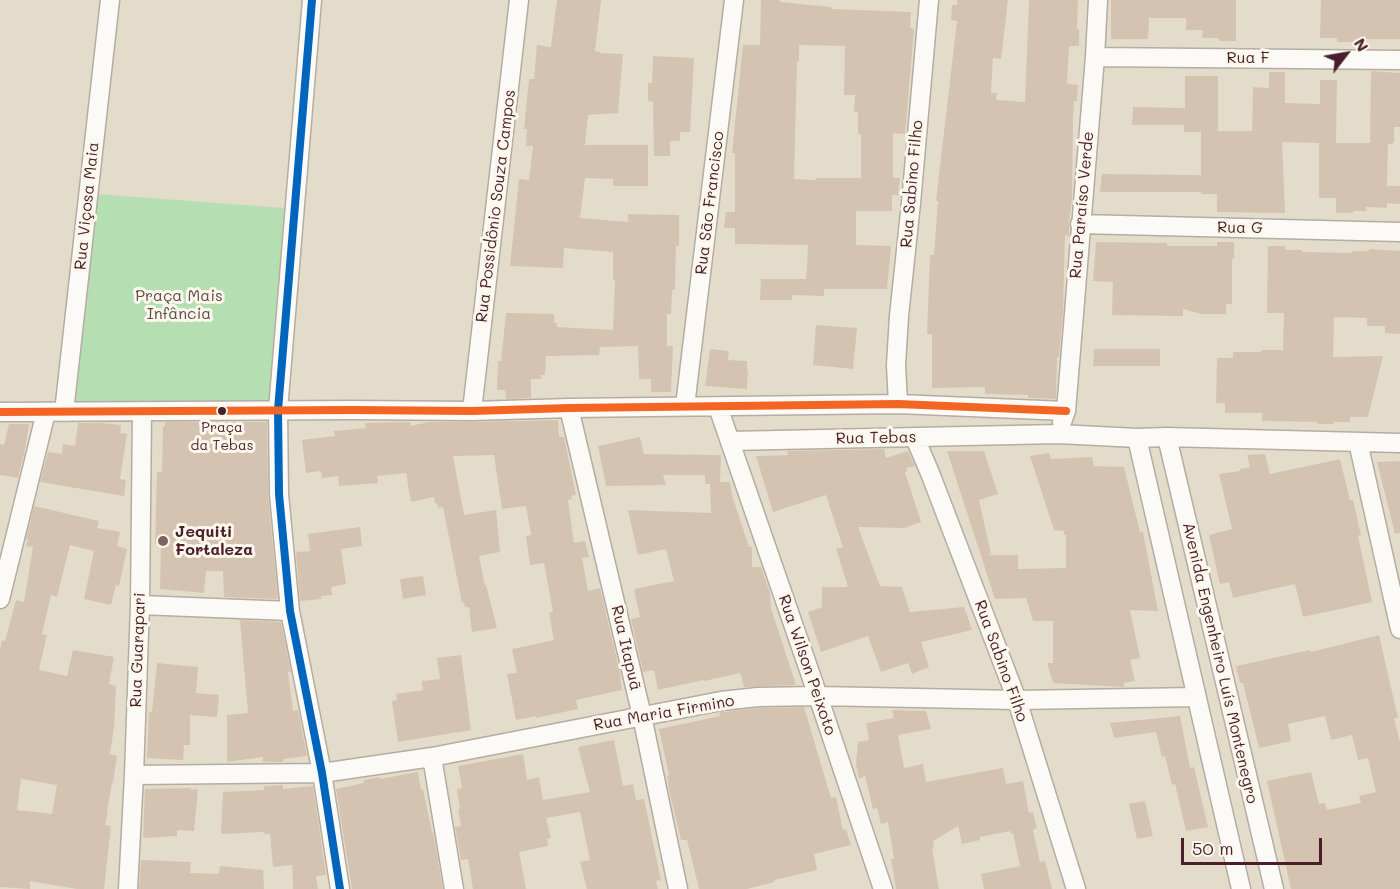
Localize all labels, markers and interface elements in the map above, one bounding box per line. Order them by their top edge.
north arrow [1316,24,1376,84]
text: N [1350,34,1374,55]
street label: Rua F [1226,48,1270,68]
street label: Rua Possidônio Souza Campos [472,89,520,323]
street label: Rua Sabino Filho [897,119,927,249]
street label: Rua São Francisco [692,130,728,276]
street label: Rua Paraíso Verde [1066,131,1098,279]
street label: Rua Viçosa Maia [71,141,103,271]
street label: Rua G [1217,218,1263,238]
park label: Praça Mais Infância [135,286,223,324]
marker: Praça da Tebas [216,405,228,417]
place label: Praça da Tebas [191,420,253,452]
street label: Rua Tebas [835,428,917,448]
street label: Avenida Engenheiro Luís Montenegro [1178,520,1262,806]
place label: Jequiti Fortaleza [175,522,253,560]
marker: Jequiti Fortaleza [156,534,170,548]
street label: Rua Guarapari [126,592,150,708]
street label: Rua Wilson Peixoto [774,592,840,738]
street label: Rua Sabino Filho [970,598,1032,724]
street label: Rua Itapuã [607,604,645,692]
street label: Rua Maria Firmino [592,691,736,735]
scale bar [1184,826,1325,864]
text: 50 m [1192,836,1234,860]

